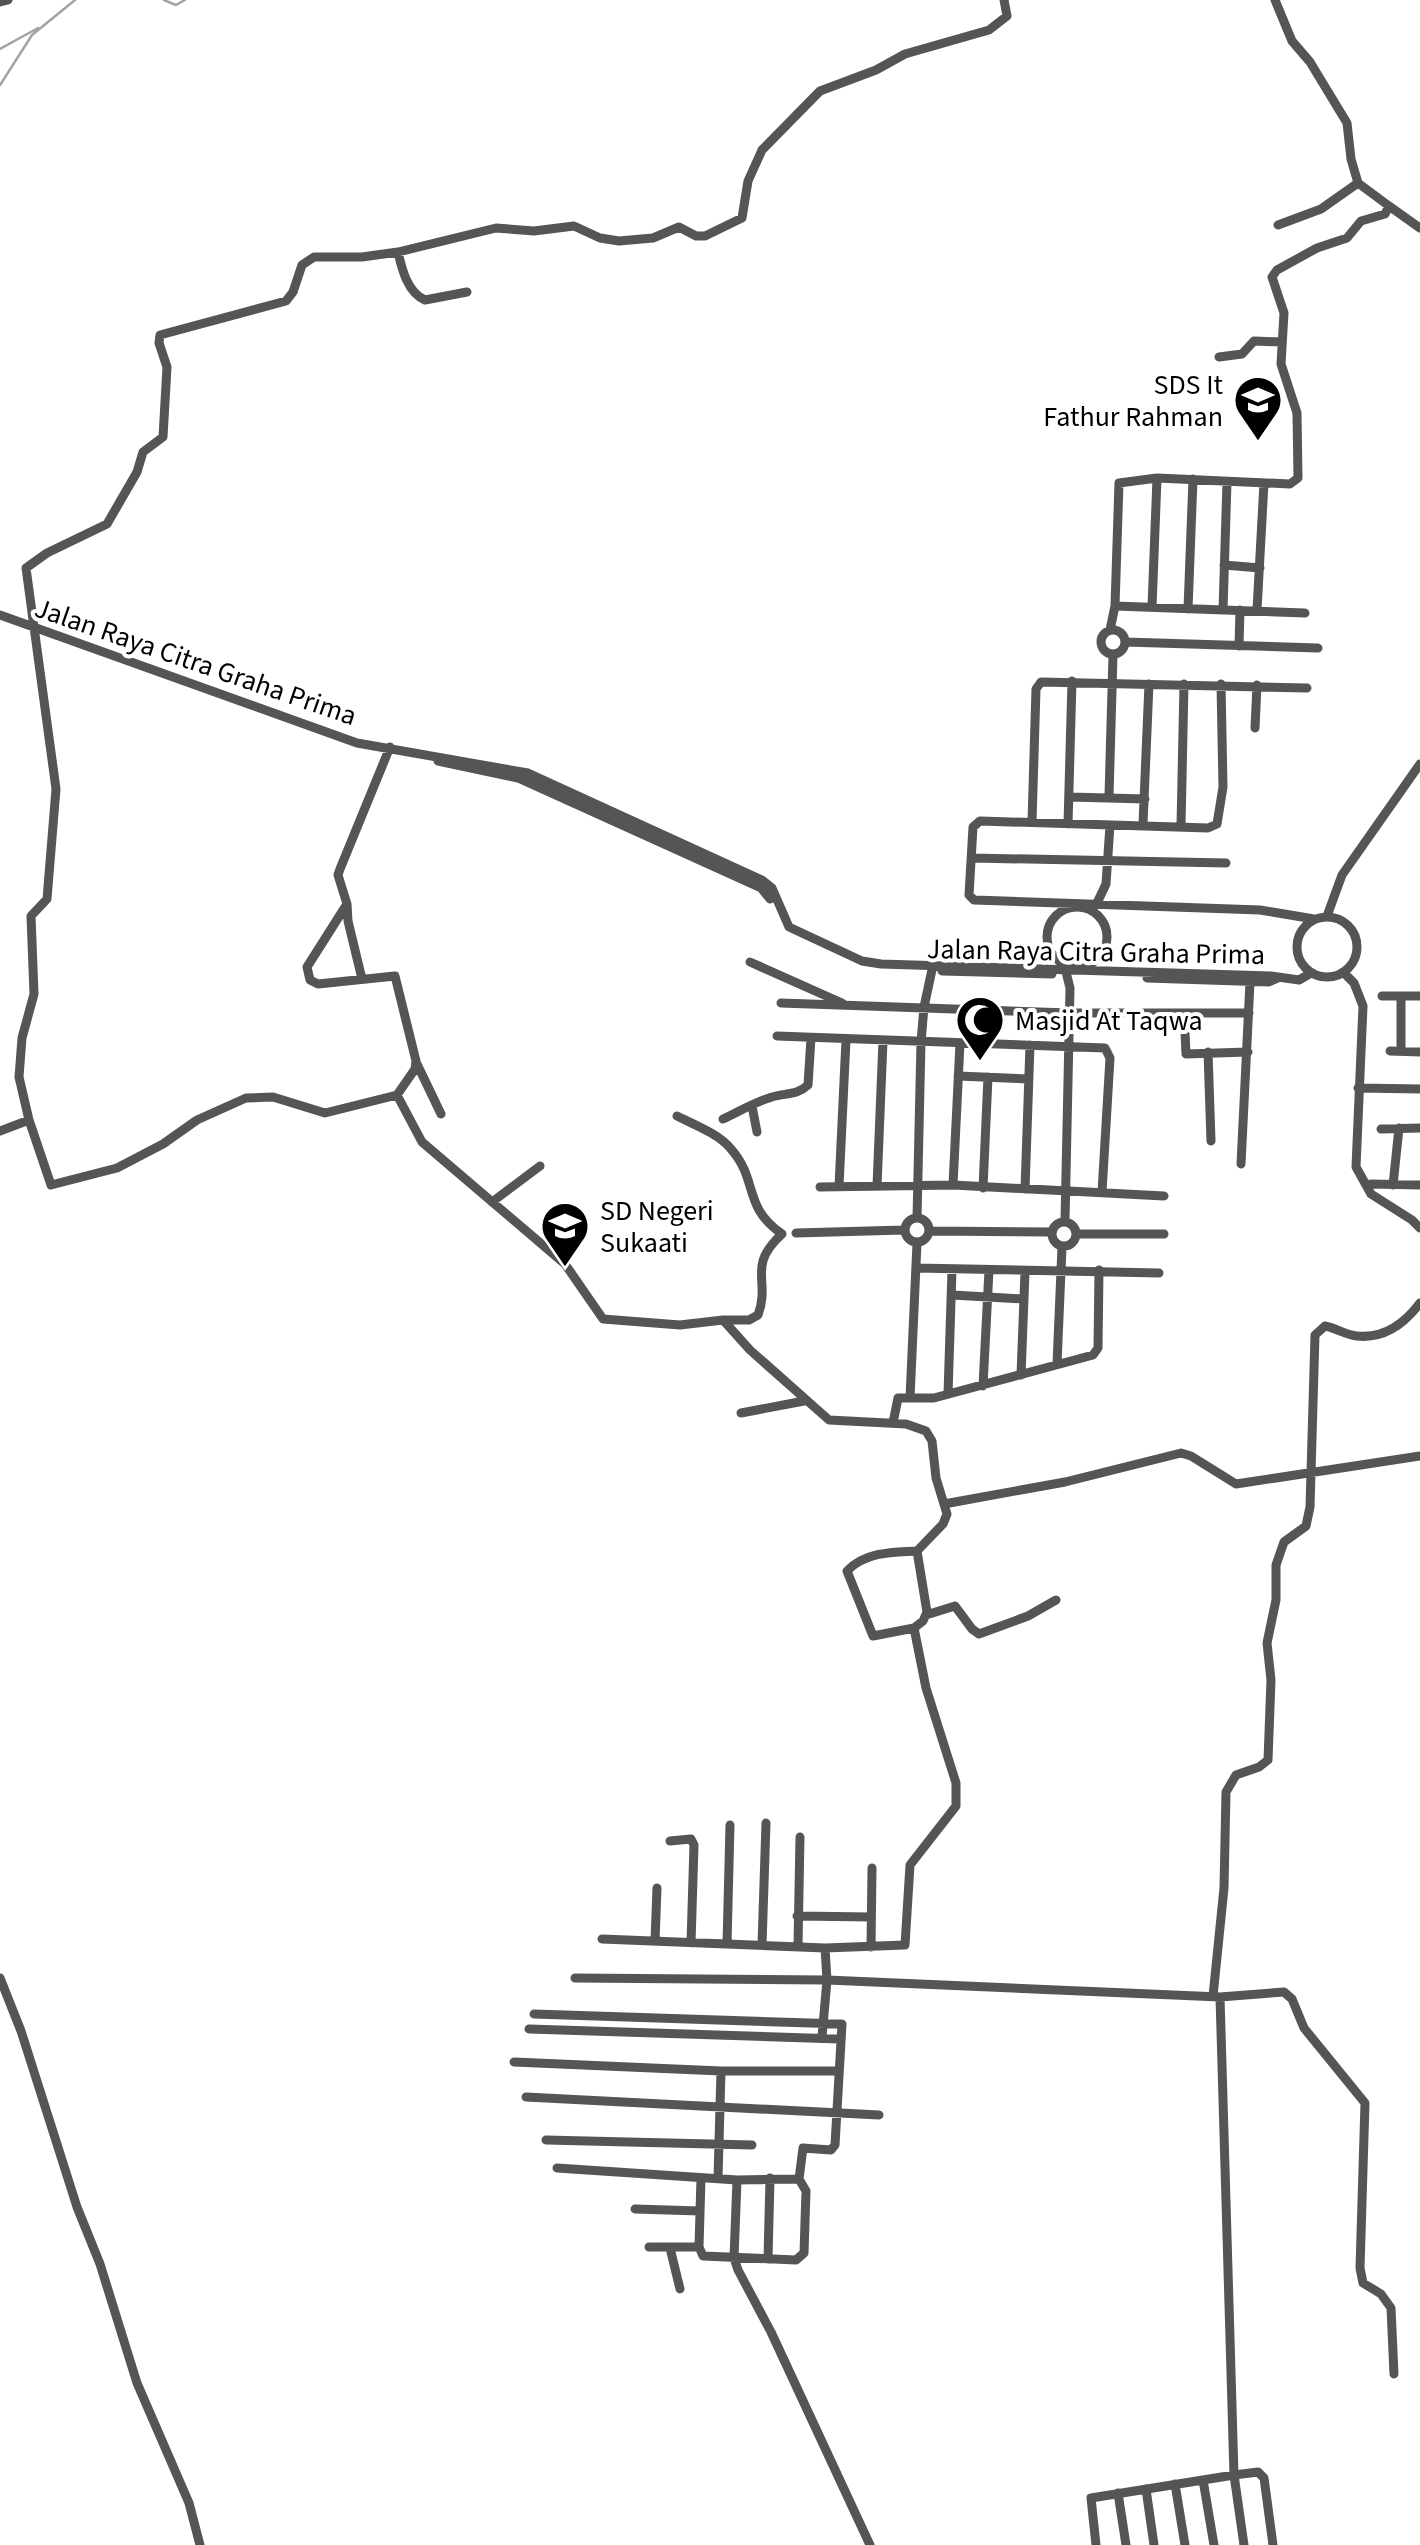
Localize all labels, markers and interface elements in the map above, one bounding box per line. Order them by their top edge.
place label: SDS It Fathur Rahman [1043,365,1224,437]
school or university icon: SDS It Fathur Rahman [1232,374,1284,442]
street label: Jalan Raya Citra Graha Prima [29,588,362,736]
street label: Jalan Raya Citra Graha Prima [927,929,1265,975]
mosque icon: Masjid At Taqwa [954,994,1006,1062]
place label: Masjid At Taqwa [1015,1001,1203,1041]
place label: SD Negeri Sukaati [600,1191,714,1263]
school or university icon: SD Negeri Sukaati [539,1200,591,1268]

